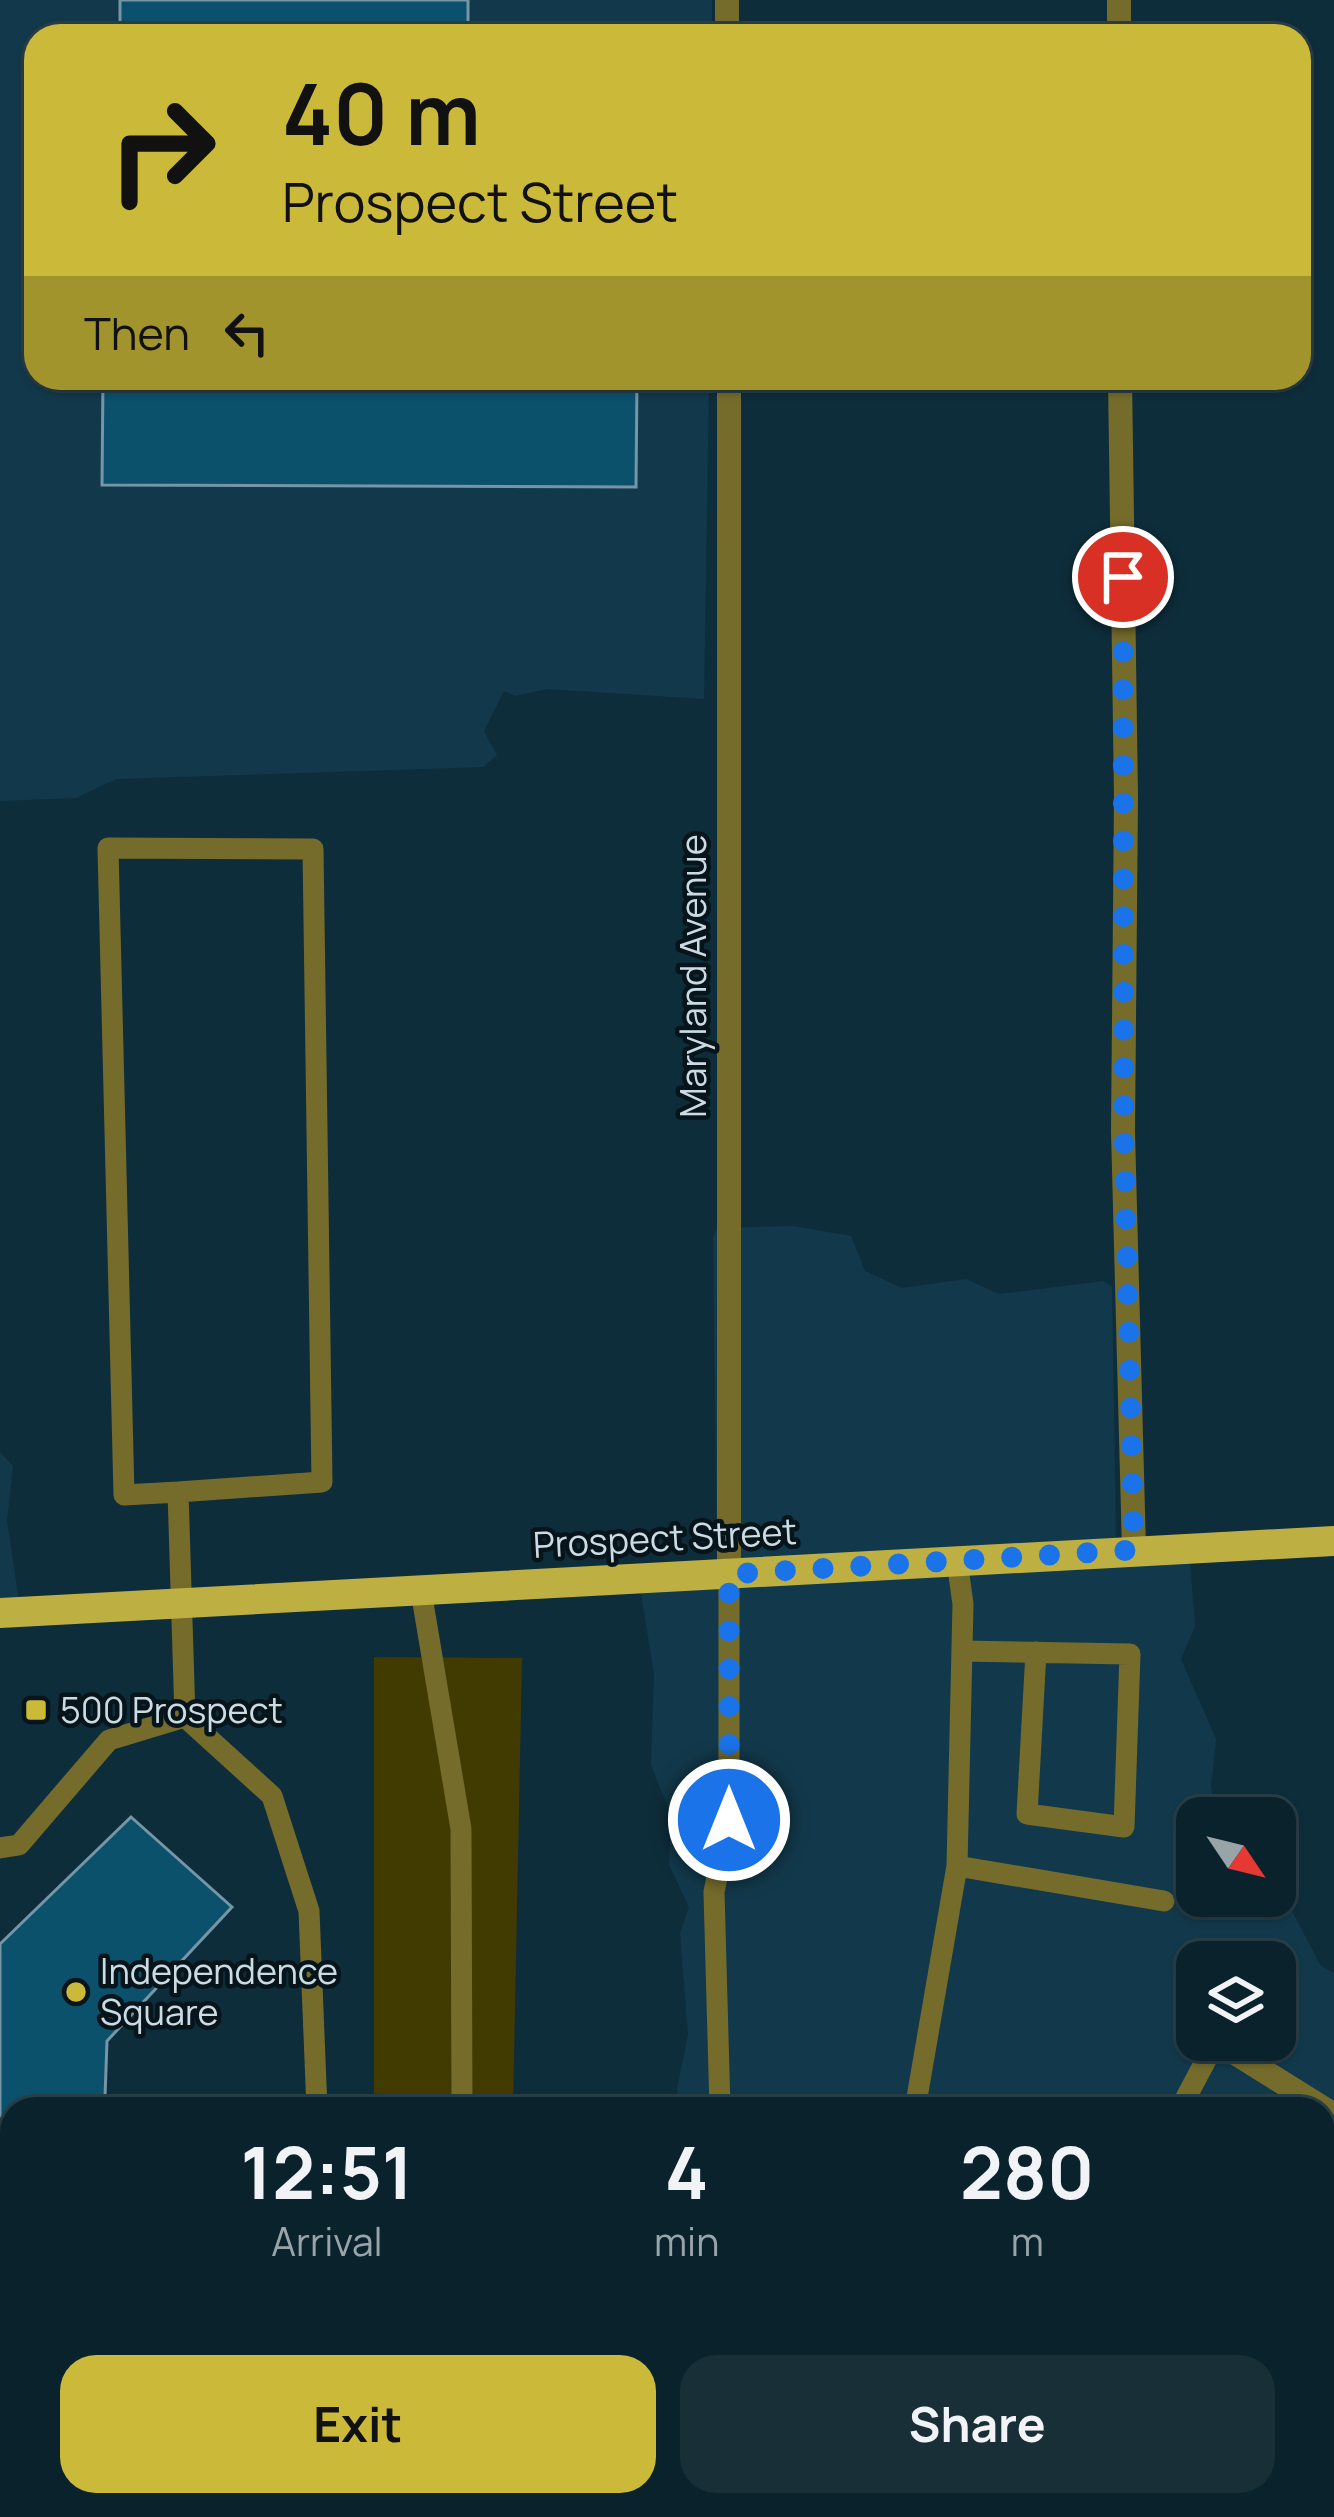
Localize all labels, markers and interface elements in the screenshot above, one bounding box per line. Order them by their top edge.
text: 40 m [282,55,481,170]
icon: right [84,72,240,228]
text: Prospect Street [282,164,678,238]
icon: left [214,300,280,366]
text: Then [84,302,190,364]
pin [1072,526,1174,628]
icon: arrive [1090,544,1156,610]
street label: Maryland Avenue [668,834,717,1118]
street label: Prospect Street [532,1506,798,1569]
place label: 500 Prospect [60,1685,283,1734]
marker: 500 Prospect [23,1697,49,1723]
position arrow [666,1757,792,1883]
north arrow [1176,1797,1296,1917]
map controls [1176,1797,1296,2061]
button: layers [1176,1941,1296,2061]
place label: Independence Square [100,1946,338,2036]
marker: Independence Square [63,1979,89,2005]
text: 12:51 [241,2122,413,2221]
text: 4 [665,2122,709,2221]
text: 280 [960,2122,1094,2221]
text: Arrival [271,2214,383,2268]
text: min [654,2214,719,2268]
text: m [1011,2214,1044,2268]
button: Exit [60,2355,656,2493]
button: Share [680,2355,1275,2493]

